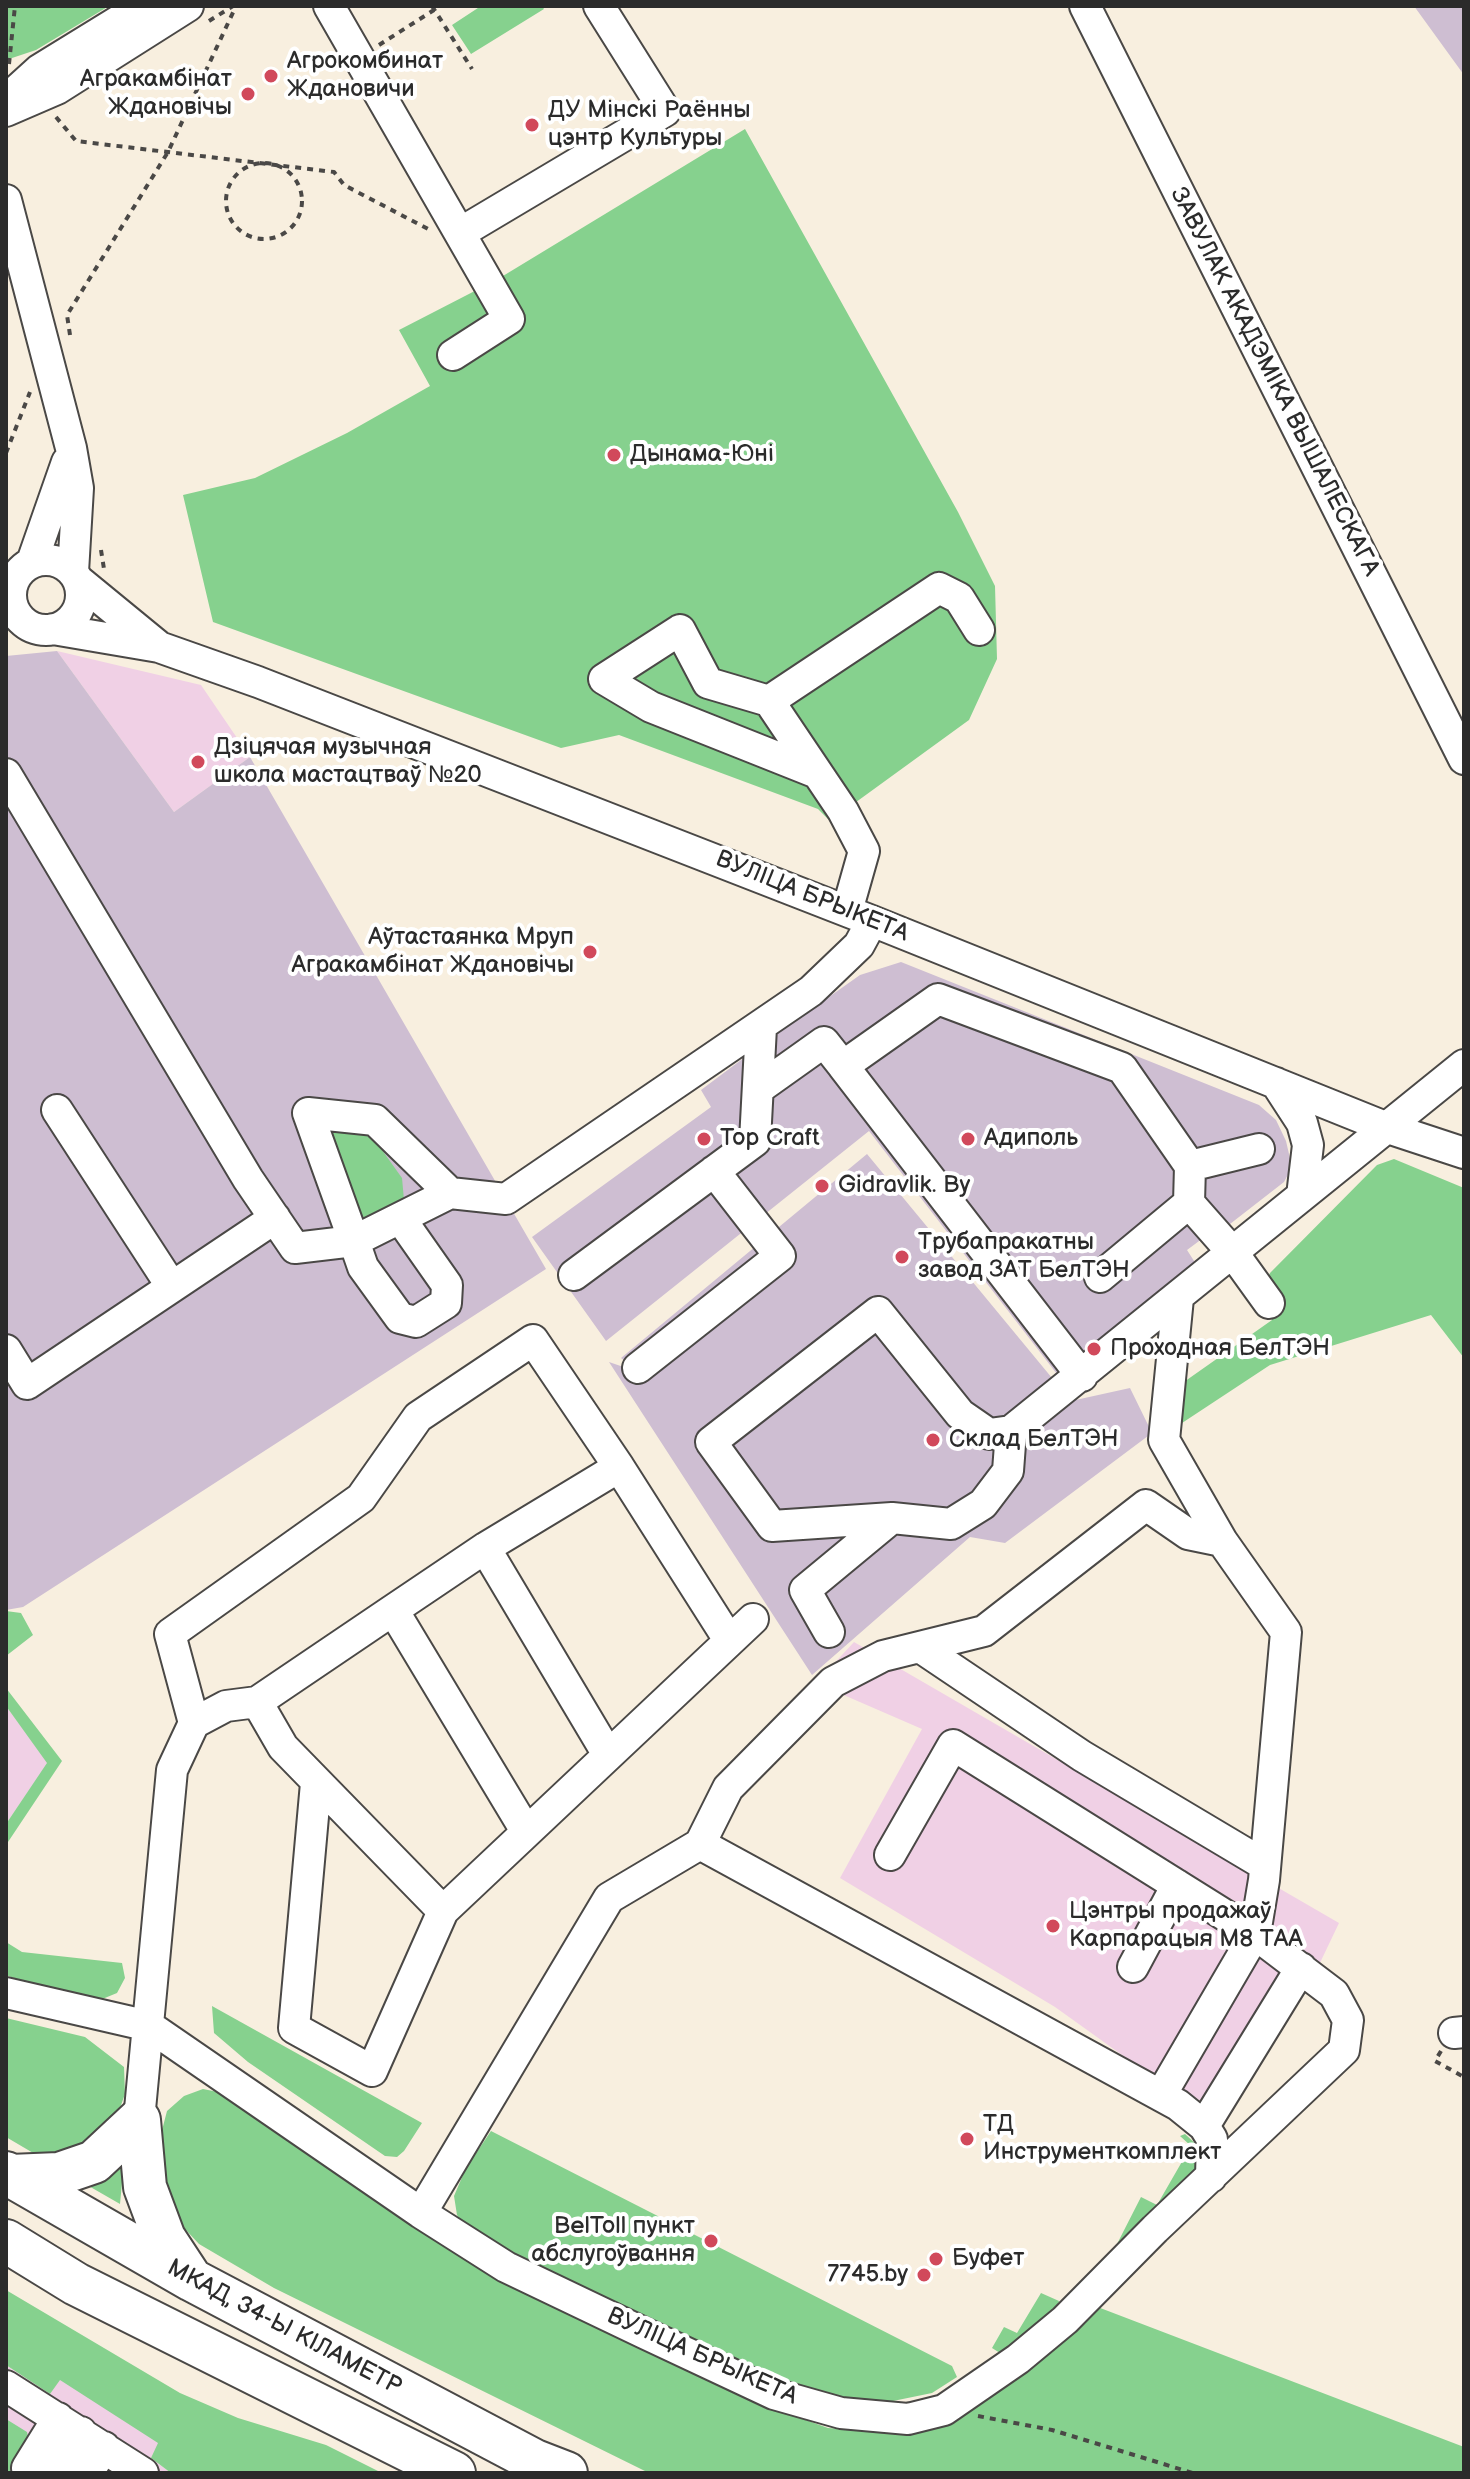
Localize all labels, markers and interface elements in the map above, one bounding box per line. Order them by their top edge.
place label: Агрокомбинат Ждановичи [287,48,443,104]
place label: Агракамбінат Ждановічы [80,66,232,122]
marker: Агрокомбинат Ждановичи [262,67,280,85]
marker: Агракамбінат Ждановічы [239,85,257,103]
place label: ДУ Мінскі Раённы цэнтр Культуры [548,97,751,153]
marker: ДУ Мінскі Раённы цэнтр Культуры [523,116,541,134]
street label: ЗАВУЛАК АКАДЭМІКА ВЫШАЛЕСКАГА [1163,183,1385,581]
place label: Дынама-Юні [630,441,774,469]
marker: Дынама-Юні [605,446,623,464]
place label: Дзіцячая музычная школа мастацтваў №20 [214,734,482,790]
marker: Дзіцячая музычная школа мастацтваў №20 [189,753,207,771]
street label: ВУЛІЦА БРЫКЕТА [711,845,913,949]
place label: Аўтастаянка Мруп Агракамбінат Ждановічы [291,924,574,980]
marker: Аўтастаянка Мруп Агракамбінат Ждановічы [581,943,599,961]
place label: Top Craft [720,1125,820,1153]
place label: Адиполь [984,1125,1078,1153]
marker: Top Craft [695,1130,713,1148]
marker: Адиполь [959,1130,977,1148]
place label: Gidravlik. By [838,1172,970,1200]
marker: Gidravlik. By [813,1177,831,1195]
place label: Трубапракатны завод ЗАТ БелТЭН [918,1229,1130,1285]
marker: Трубапракатны завод ЗАТ БелТЭН [893,1248,911,1266]
place label: Проходная БелТЭН [1110,1335,1330,1363]
marker: Проходная БелТЭН [1085,1340,1103,1358]
place label: Склад БелТЭН [949,1426,1119,1454]
marker: Склад БелТЭН [924,1431,942,1449]
place label: Цэнтры продажаў Карпарацыя М8 ТАА [1069,1898,1303,1954]
marker: Цэнтры продажаў Карпарацыя М8 ТАА [1044,1917,1062,1935]
place label: ТД Инструменткомплект [983,2111,1221,2167]
marker: ТД Инструменткомплект [958,2130,976,2148]
place label: BelToll пункт абслугоўвання [532,2213,695,2269]
marker: BelToll пункт абслугоўвання [702,2232,720,2250]
place label: Буфет [952,2245,1024,2273]
marker: Буфет [927,2250,945,2268]
street label: МКАД, 34-Ы КІЛАМЕТР [162,2254,406,2402]
place label: 7745.by [827,2261,908,2289]
marker: 7745.by [915,2266,933,2284]
street label: ВУЛІЦА БРЫКЕТА [602,2302,802,2412]

